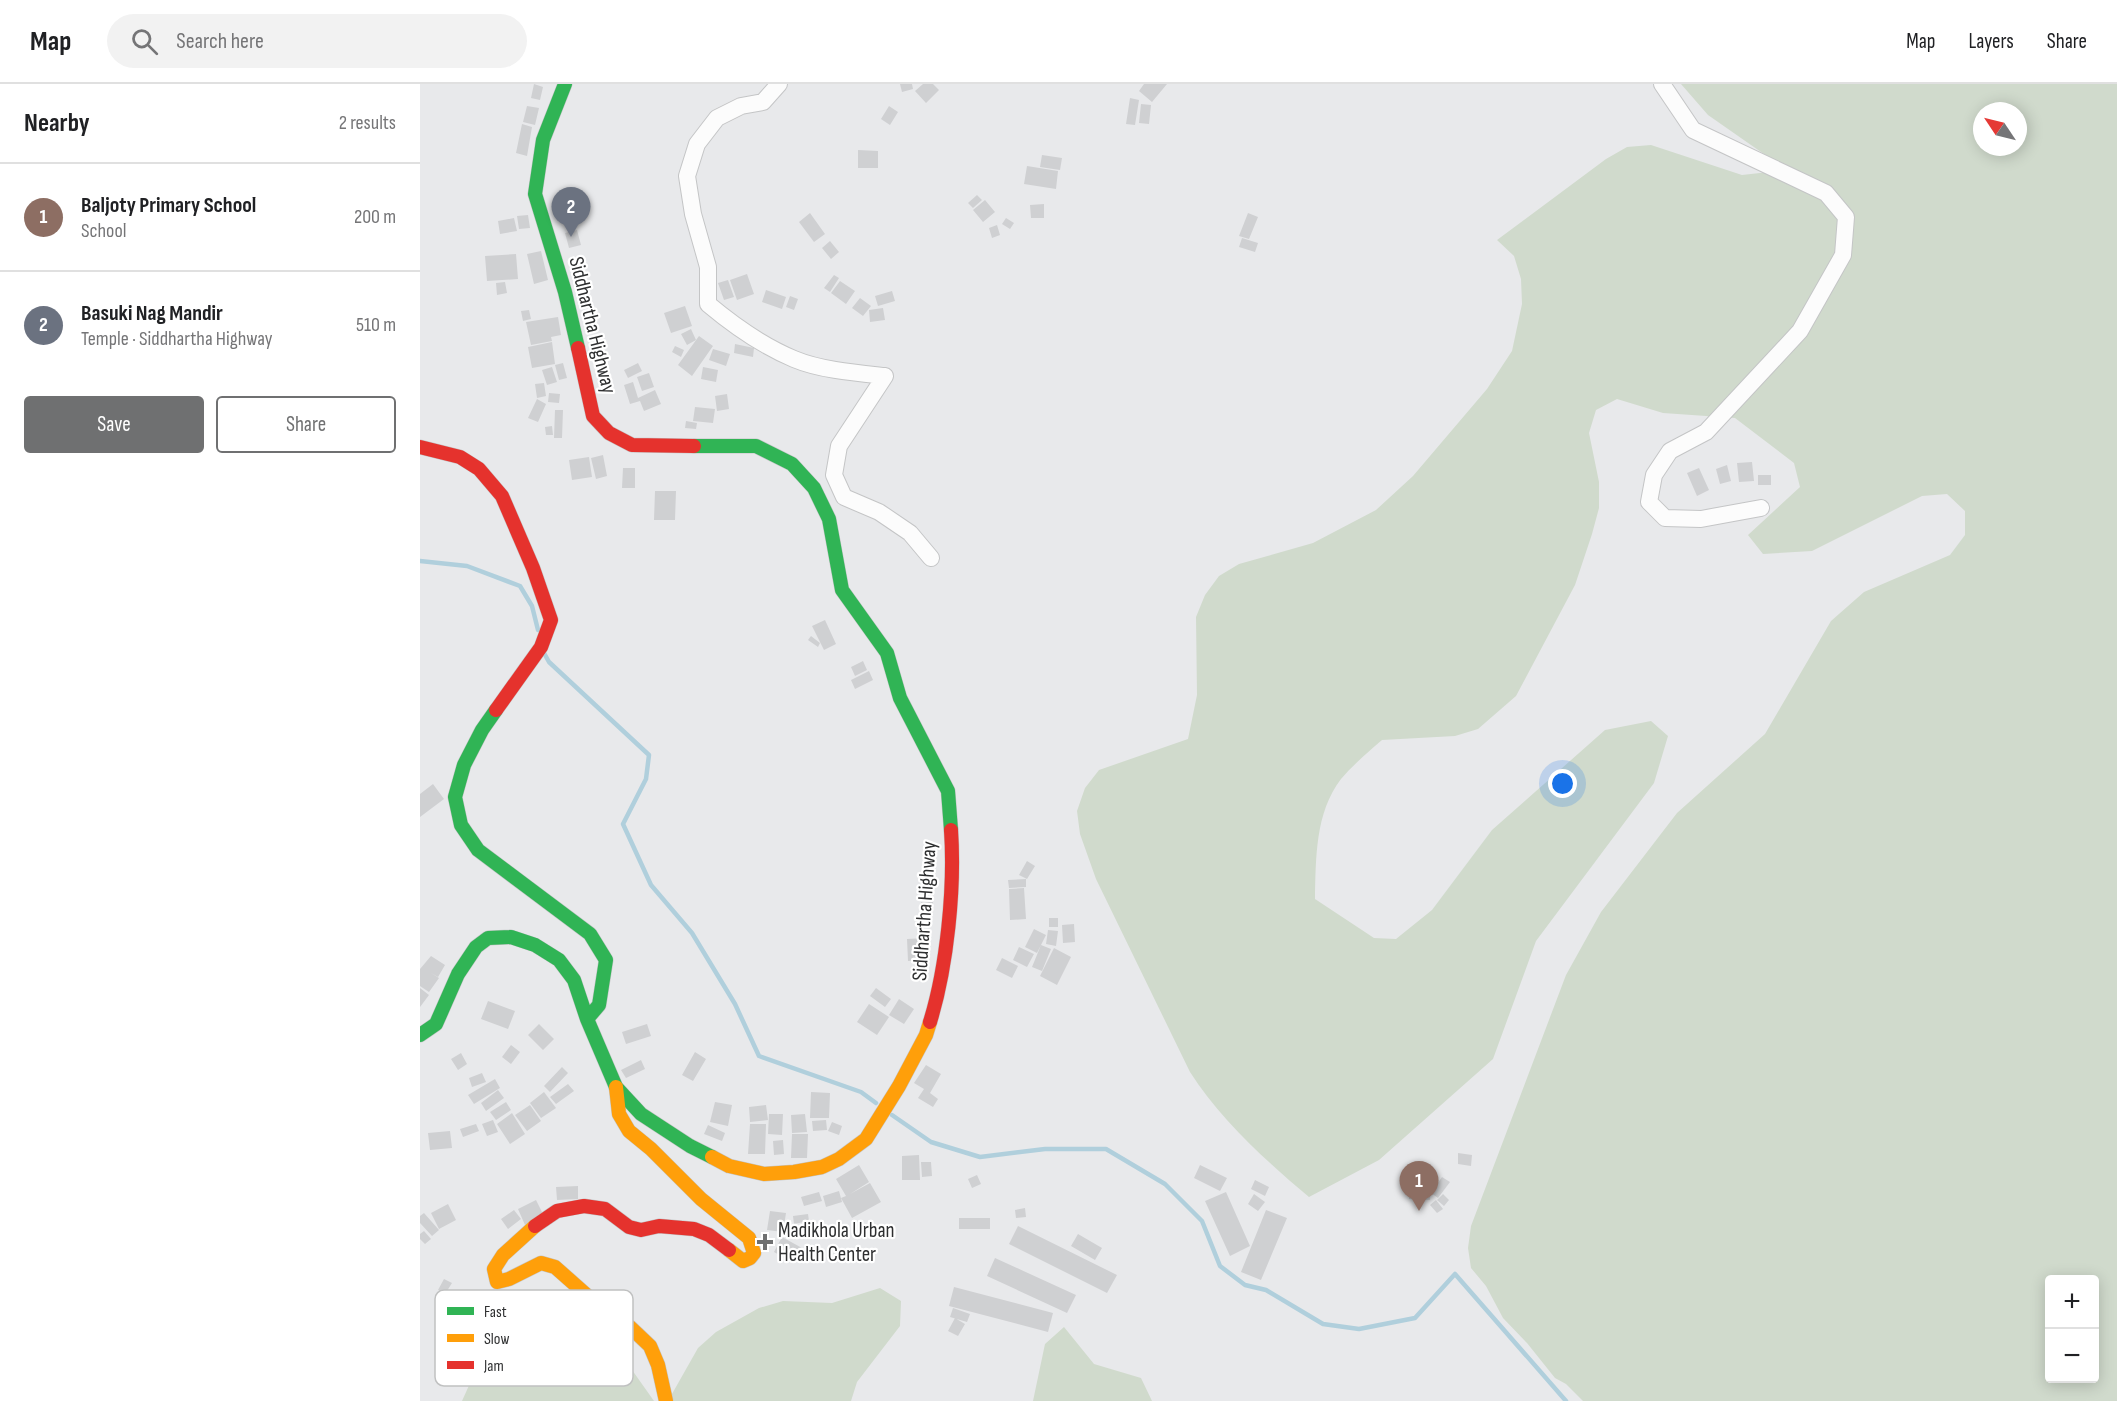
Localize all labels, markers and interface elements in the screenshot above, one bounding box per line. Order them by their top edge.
search box [107,14,527,68]
text: Map [30,25,71,58]
icon: search [128,25,161,58]
text: Search here [176,28,264,55]
text: Map [1906,29,1935,54]
text: Layers [1968,29,2014,54]
text: Share [2047,29,2087,54]
north arrow [1973,102,2027,156]
text: Nearby [24,108,90,139]
text: 2 results [339,111,396,135]
pin: 2 [552,188,590,237]
text: Baljoty Primary School [81,192,256,219]
text: 1 [40,205,47,229]
text: 200 m [354,205,396,229]
text: School [81,219,126,243]
street label: Siddhartha Highway [563,254,622,396]
text: Basuki Nag Mandir [81,300,223,327]
text: 2 [39,313,48,337]
text: 510 m [356,313,396,337]
text: Temple · Siddhartha Highway [81,327,272,351]
button: Save [24,396,204,453]
button: Share [216,396,396,453]
your location [1548,769,1577,798]
street label: Siddhartha Highway [907,840,942,982]
pin: 1 [1400,1162,1438,1211]
place label: Madikhola Urban Health Center [778,1218,894,1267]
marker: Madikhola Urban Health Center [756,1233,774,1251]
map controls [2045,1275,2099,1383]
button: + [2045,1275,2099,1329]
legend [435,1290,633,1386]
text: Fast [484,1303,507,1322]
button: − [2045,1329,2099,1383]
text: Slow [484,1330,509,1349]
text: Jam [483,1357,504,1376]

